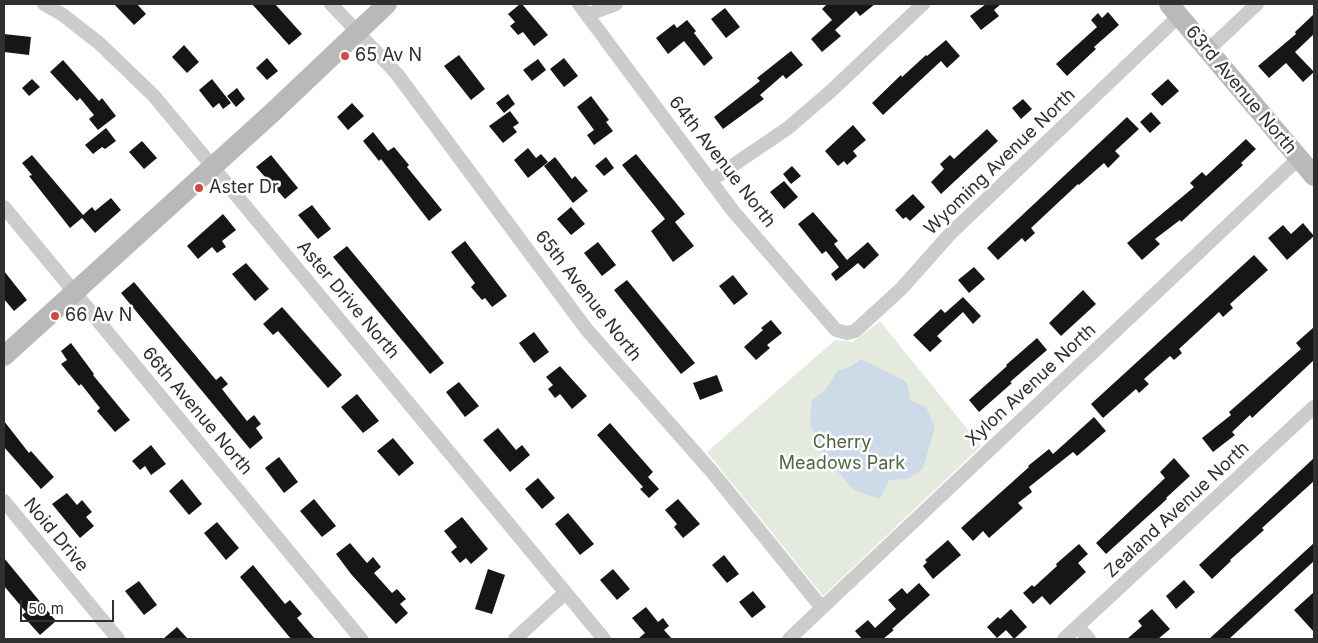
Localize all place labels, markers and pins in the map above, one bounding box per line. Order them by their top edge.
place label: 65 Av N [355,45,422,67]
marker: 65 Av N [339,50,351,62]
place label: Aster Dr [209,177,279,199]
marker: Aster Dr [193,182,205,194]
place label: 66 Av N [65,305,132,327]
marker: 66 Av N [49,310,61,322]

